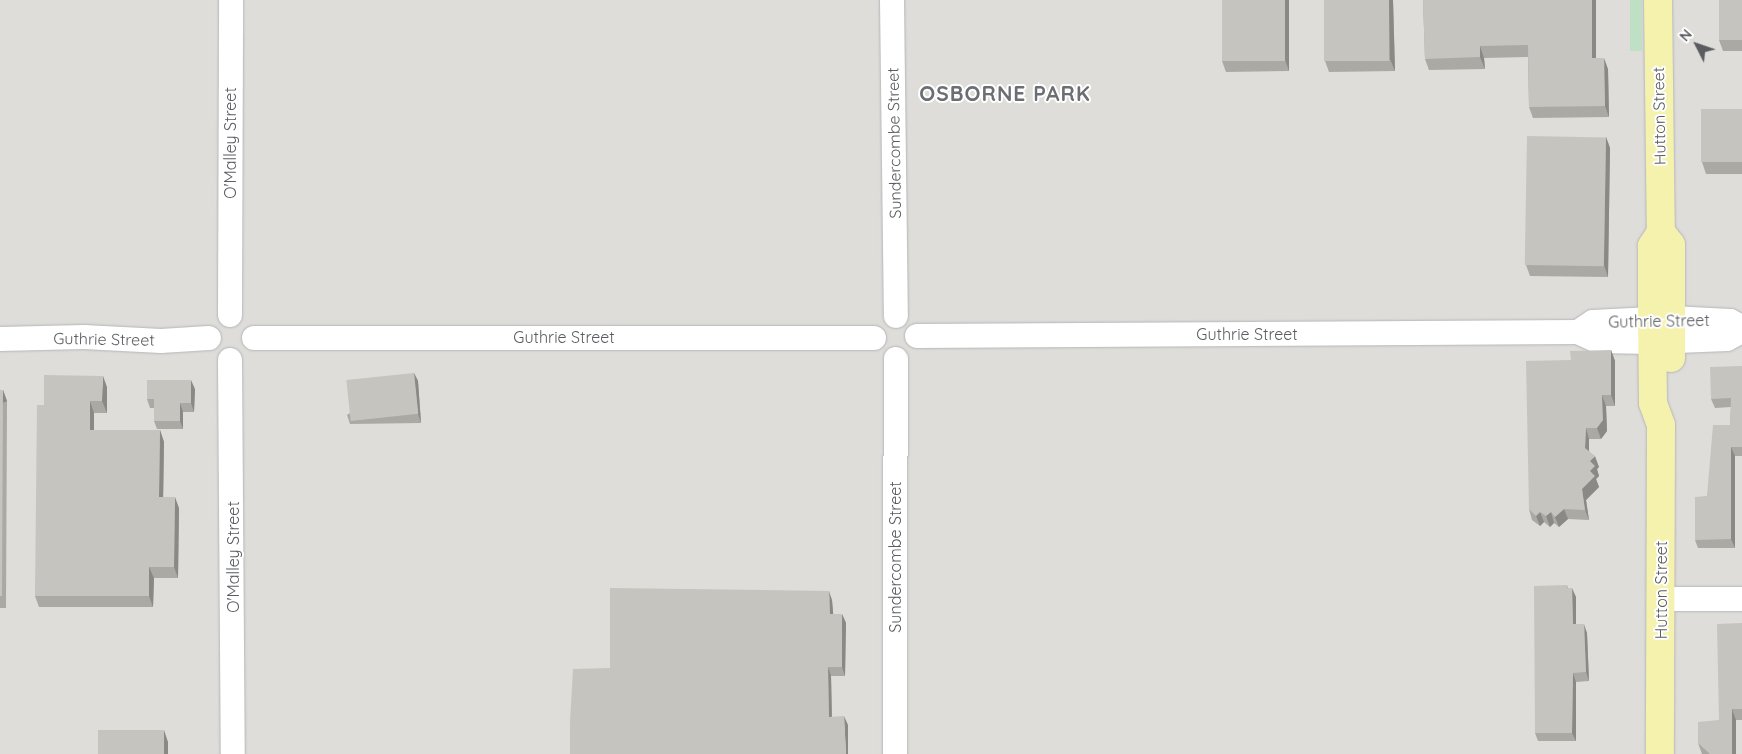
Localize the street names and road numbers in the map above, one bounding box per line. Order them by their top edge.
street label: Sundercombe Street [883,67,905,219]
street label: Hutton Street [1649,67,1669,165]
street label: O'Malley Street [220,87,240,199]
street label: Guthrie Street [1608,311,1710,331]
street label: Guthrie Street [1196,324,1298,344]
street label: Guthrie Street [513,327,615,347]
street label: Guthrie Street [53,329,155,349]
street label: Sundercombe Street [885,481,905,633]
street label: O'Malley Street [223,501,243,613]
street label: Hutton Street [1651,541,1671,639]

